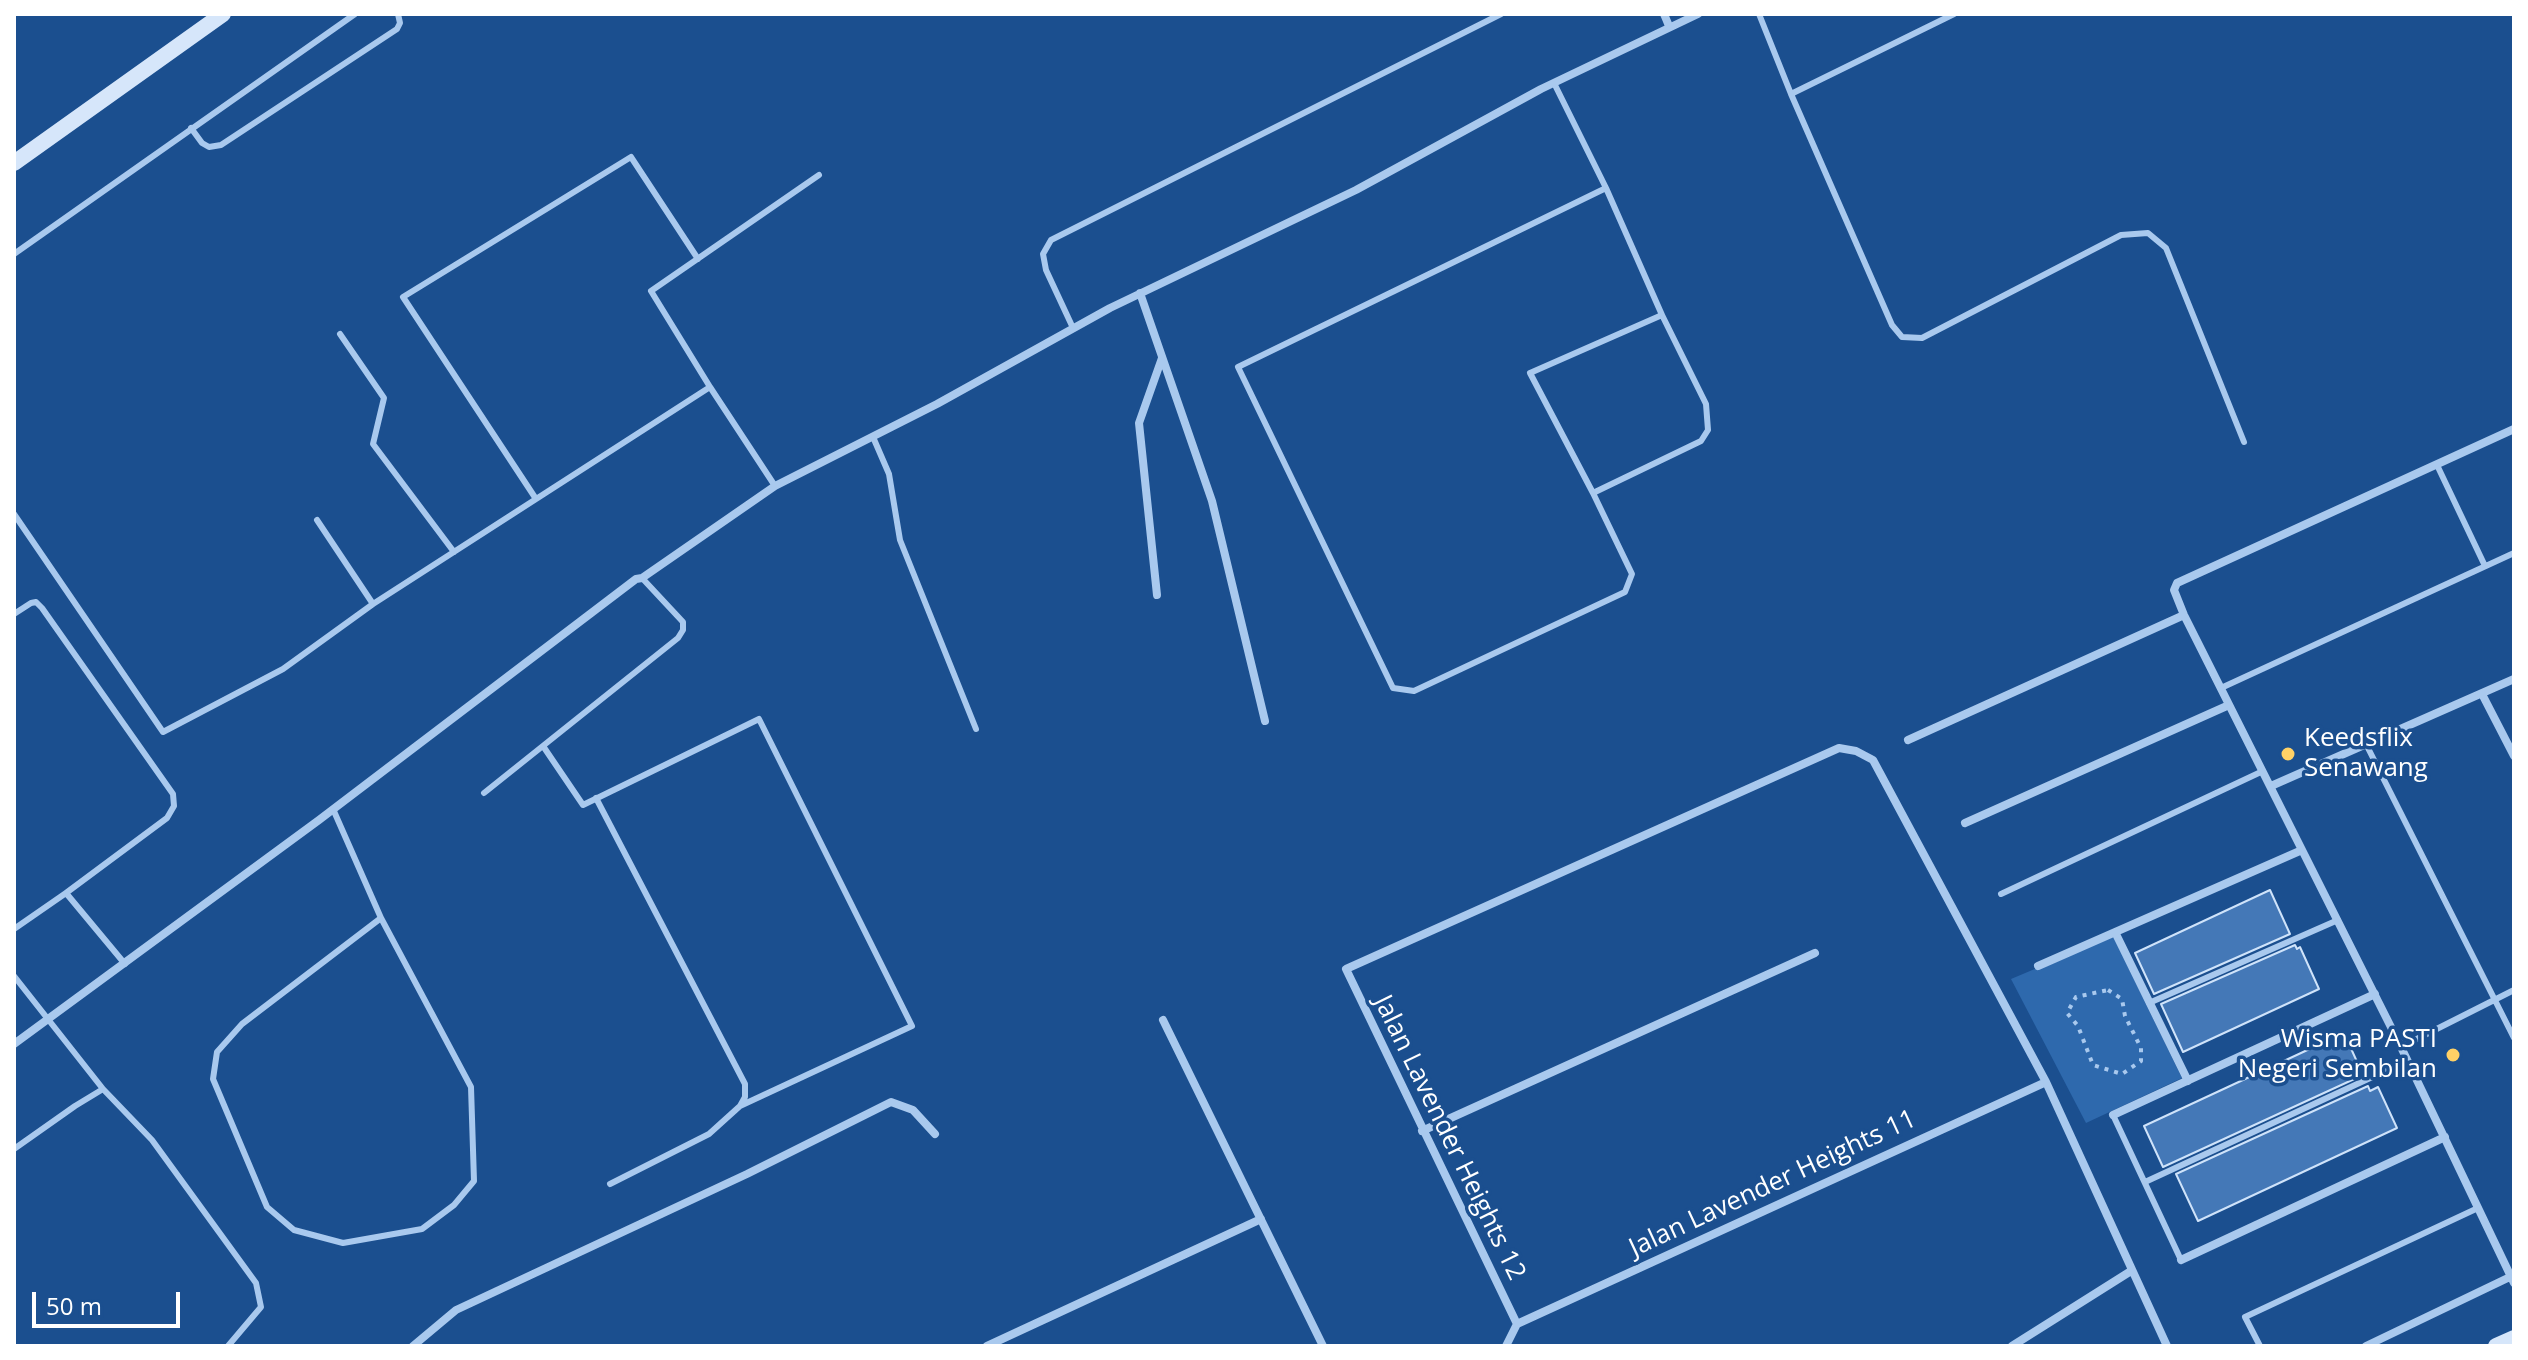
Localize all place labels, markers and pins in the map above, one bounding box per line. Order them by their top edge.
place label: Keedsflix Senawang [2304,723,2428,784]
marker: Keedsflix Senawang [2279,745,2297,763]
place label: Wisma PASTI Negeri Sembilan [2238,1024,2437,1086]
marker: Wisma PASTI Negeri Sembilan [2444,1046,2462,1064]

